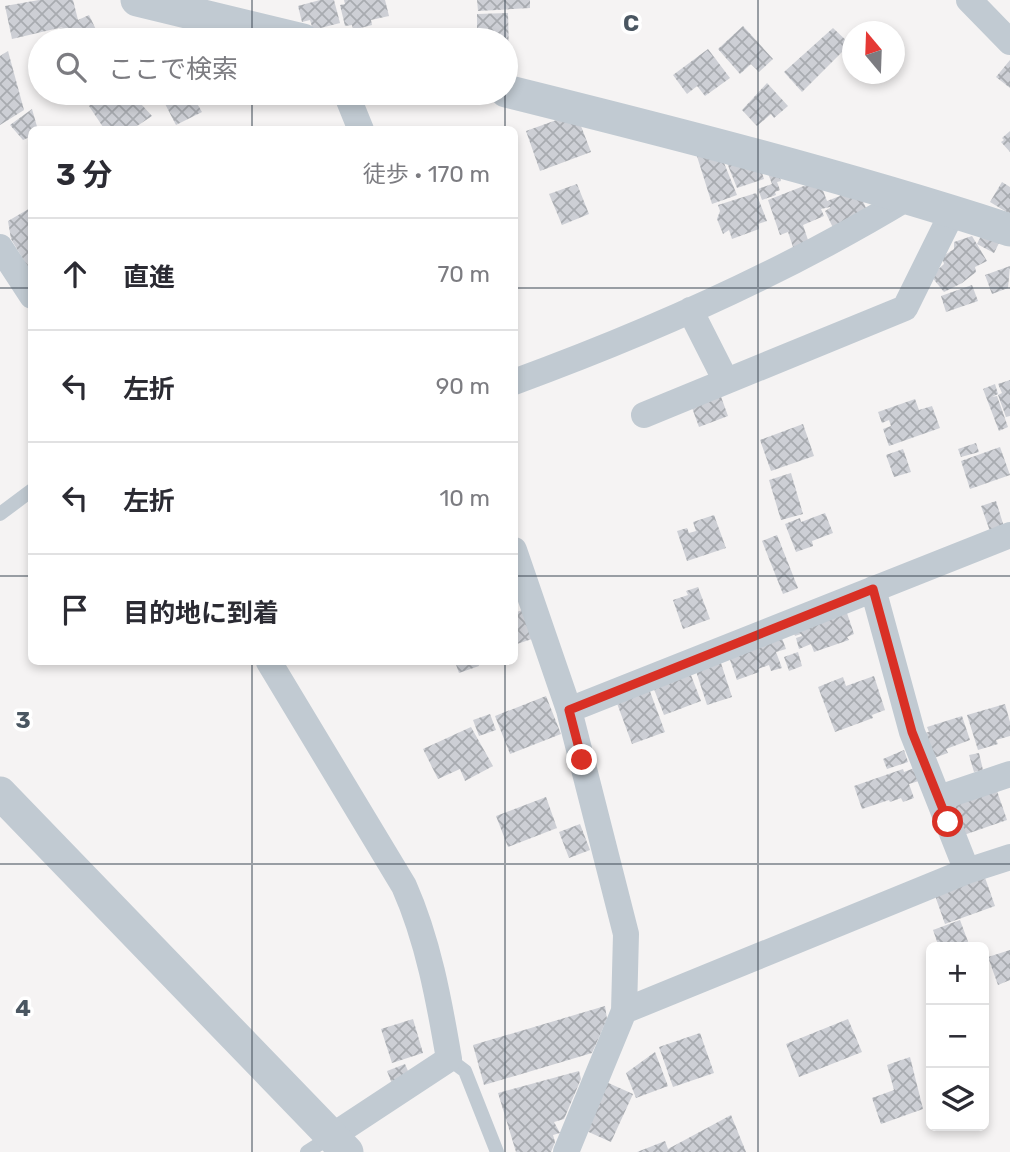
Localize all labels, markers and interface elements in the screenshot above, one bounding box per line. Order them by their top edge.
text: C [623,9,639,37]
north arrow [842,21,905,84]
search box [28,28,518,105]
icon: search [52,48,90,86]
text: ここで検索 [108,54,238,85]
text: 3 分 [56,157,112,193]
text: 徒歩 · 170 m [363,160,490,188]
icon: ahead [56,255,94,293]
text: 70 m [438,260,490,288]
text: 直進 [123,262,175,293]
icon: left [56,367,94,405]
text: 90 m [436,372,490,400]
text: 左折 [123,374,175,405]
icon: left [56,479,94,517]
text: 10 m [439,484,490,512]
text: 左折 [123,486,175,517]
icon: arrive [56,591,94,629]
text: 目的地に到着 [123,598,279,629]
text: 3 [15,706,31,734]
route end [566,744,597,775]
route start [932,806,963,837]
map controls [926,942,989,1131]
button: + [926,942,989,1005]
text: 4 [15,994,31,1022]
button: − [926,1005,989,1068]
button: layers [926,1068,989,1131]

